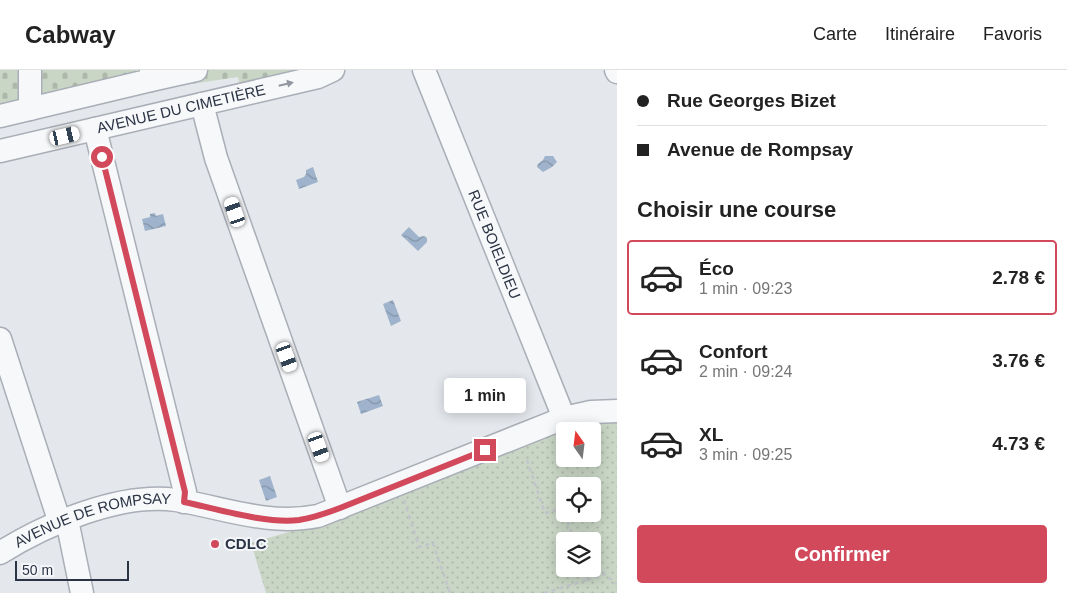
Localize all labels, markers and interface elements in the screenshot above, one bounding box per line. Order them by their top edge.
text: Cabway [25,21,116,48]
text: Carte [813,24,857,44]
text: Itinéraire [885,24,955,44]
text: Favoris [983,24,1042,44]
one-way arrow [279,80,294,88]
street label: AVENUE DU CIMETIÈRE [95,81,267,136]
text: Rue Georges Bizet [667,90,836,111]
car [48,125,81,147]
text: Avenue de Rompsay [667,139,853,160]
route start [91,146,113,168]
street label: RUE BOIELDIEU [465,187,524,301]
car [223,195,246,229]
text: Choisir une course [637,197,836,222]
icon: car [639,255,684,300]
text: Éco [699,258,734,279]
text: 2.78 € [992,267,1045,288]
text: 1 min · 09:23 [699,280,792,297]
icon: car [639,338,684,383]
car [274,340,299,374]
text: Confort [699,341,768,362]
text: 3.76 € [992,350,1045,371]
text: 2 min · 09:24 [699,363,792,380]
callout: 1 min [444,378,526,412]
text: 1 min [464,387,506,404]
icon: car [639,421,684,466]
north arrow [556,422,601,468]
map controls [556,422,601,577]
text: XL [699,424,723,445]
car [306,430,331,464]
text: 4.73 € [992,433,1045,454]
route end [474,439,496,461]
text: 3 min · 09:25 [699,446,792,463]
button: locate [556,477,601,522]
street label: AVENUE DE ROMPSAY [11,490,172,551]
button: Confirmer [637,525,1047,583]
button: layers [556,532,601,577]
place label: CDLC [225,535,267,552]
marker: CDLC [209,538,221,550]
scale bar [15,558,129,581]
text: 50 m [22,562,53,578]

